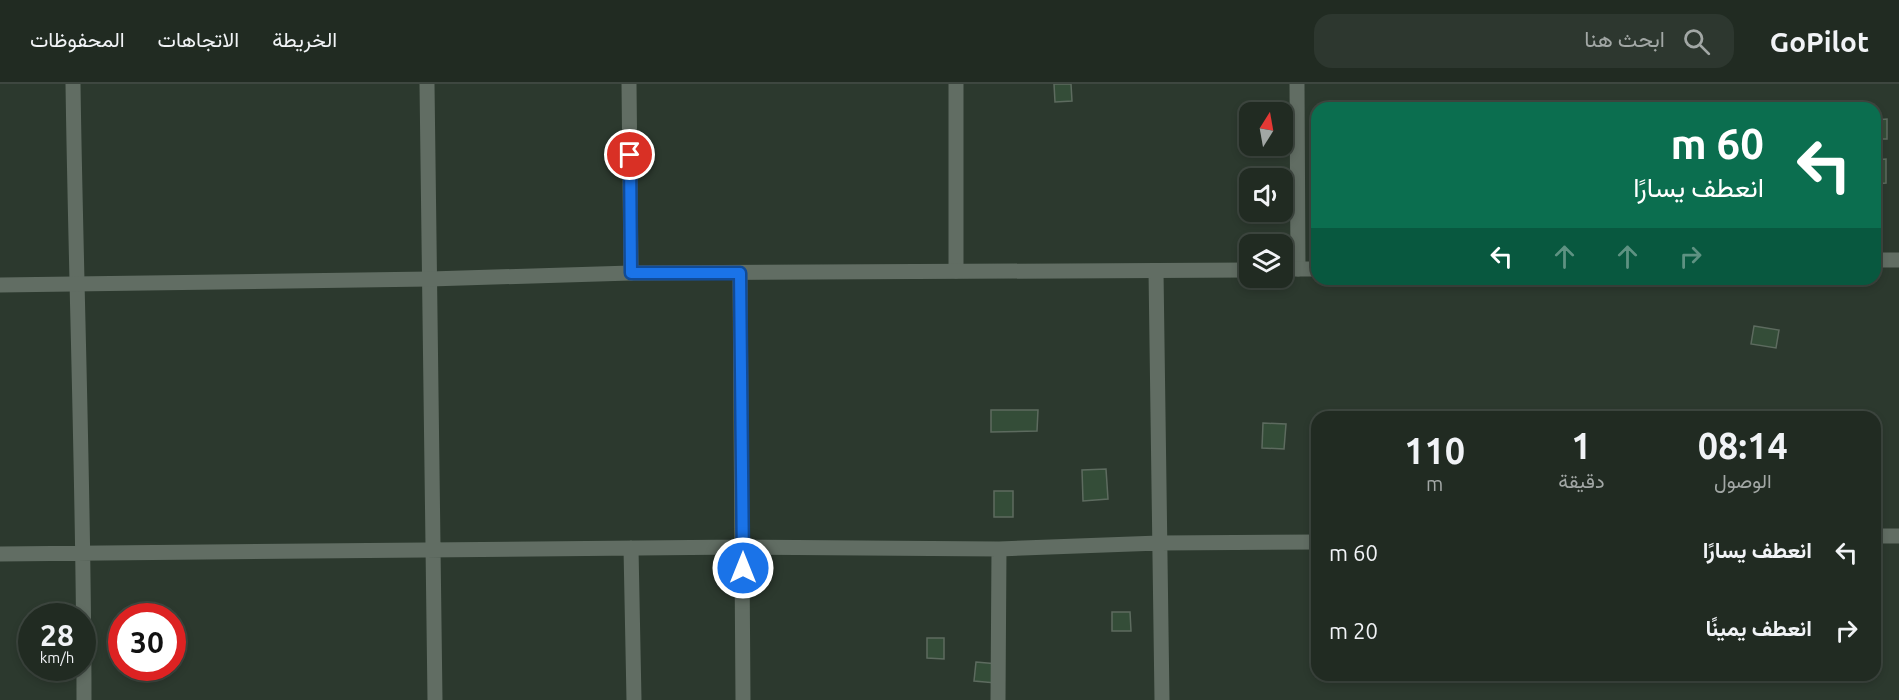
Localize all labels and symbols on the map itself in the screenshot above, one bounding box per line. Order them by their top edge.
north arrow [1239,102,1293,156]
pin [604,129,655,180]
position arrow [711,536,775,600]
speed limit sign: 30 [108,603,186,681]

